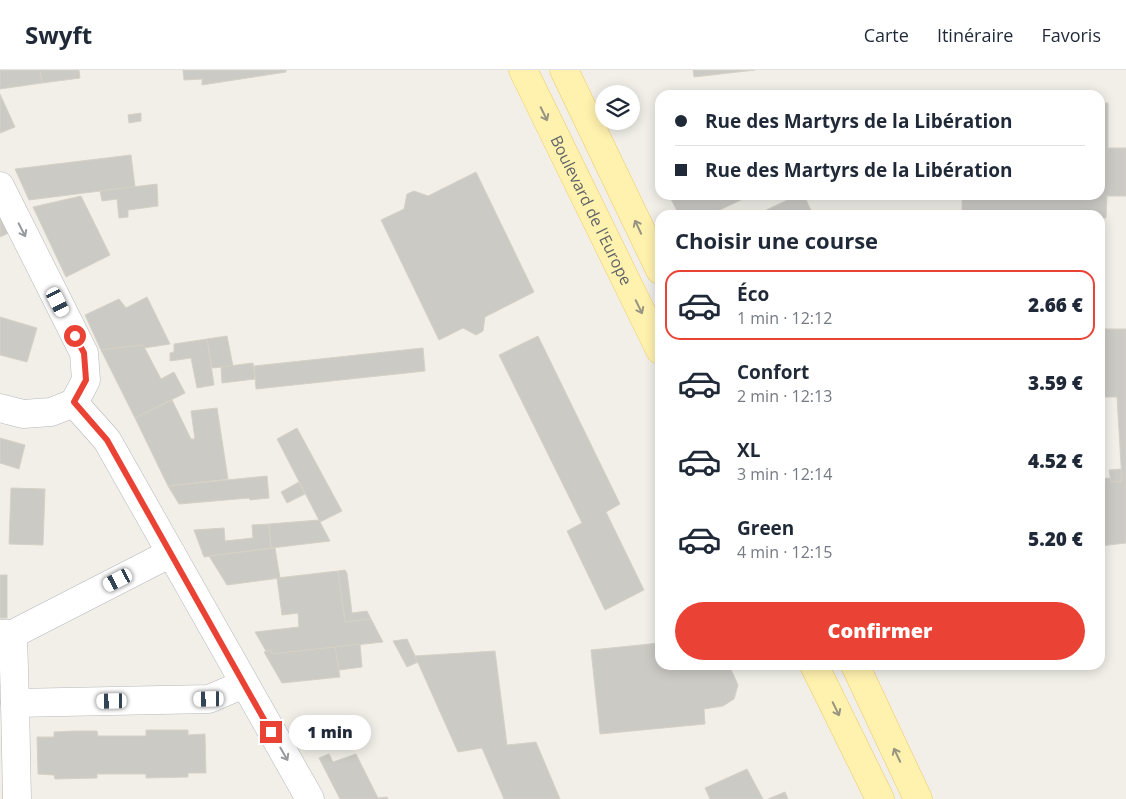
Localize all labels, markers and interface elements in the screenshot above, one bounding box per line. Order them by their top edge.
text: Swyft [25,18,92,51]
text: Carte [864,23,909,47]
text: Itinéraire [937,23,1013,47]
text: Favoris [1041,23,1101,47]
map controls [595,85,640,130]
button: layers [595,85,640,130]
one-way arrow [540,106,549,121]
text: Rue des Martyrs de la Libération [705,108,1012,134]
street label: Boulevard de l'Europe [546,131,638,289]
text: Rue des Martyrs de la Libération [705,157,1012,183]
one-way arrow [633,220,643,235]
one-way arrow [18,222,27,237]
text: Choisir une course [675,225,878,255]
text: Éco [737,281,769,307]
icon: car [677,283,722,328]
car [44,285,71,319]
text: 2.66 € [1028,292,1083,318]
one-way arrow [635,299,644,314]
text: 1 min · 12:12 [737,307,832,329]
route start [64,325,86,347]
text: Confort [737,359,809,385]
icon: car [677,361,722,406]
text: 3.59 € [1028,370,1083,396]
text: 2 min · 12:13 [737,385,832,407]
text: XL [737,437,760,463]
icon: car [677,439,722,484]
text: 4.52 € [1028,448,1083,474]
text: 3 min · 12:14 [737,463,832,485]
text: Green [737,515,794,541]
icon: car [677,517,722,562]
text: 5.20 € [1028,526,1083,552]
text: 4 min · 12:15 [737,541,832,563]
car [101,567,134,593]
button: Confirmer [675,602,1085,660]
car [193,691,224,707]
car [96,693,127,709]
one-way arrow [832,701,841,716]
callout: 1 min [288,714,371,750]
route end [260,721,282,743]
text: 1 min [307,721,353,743]
one-way arrow [279,746,289,761]
one-way arrow [892,748,901,763]

